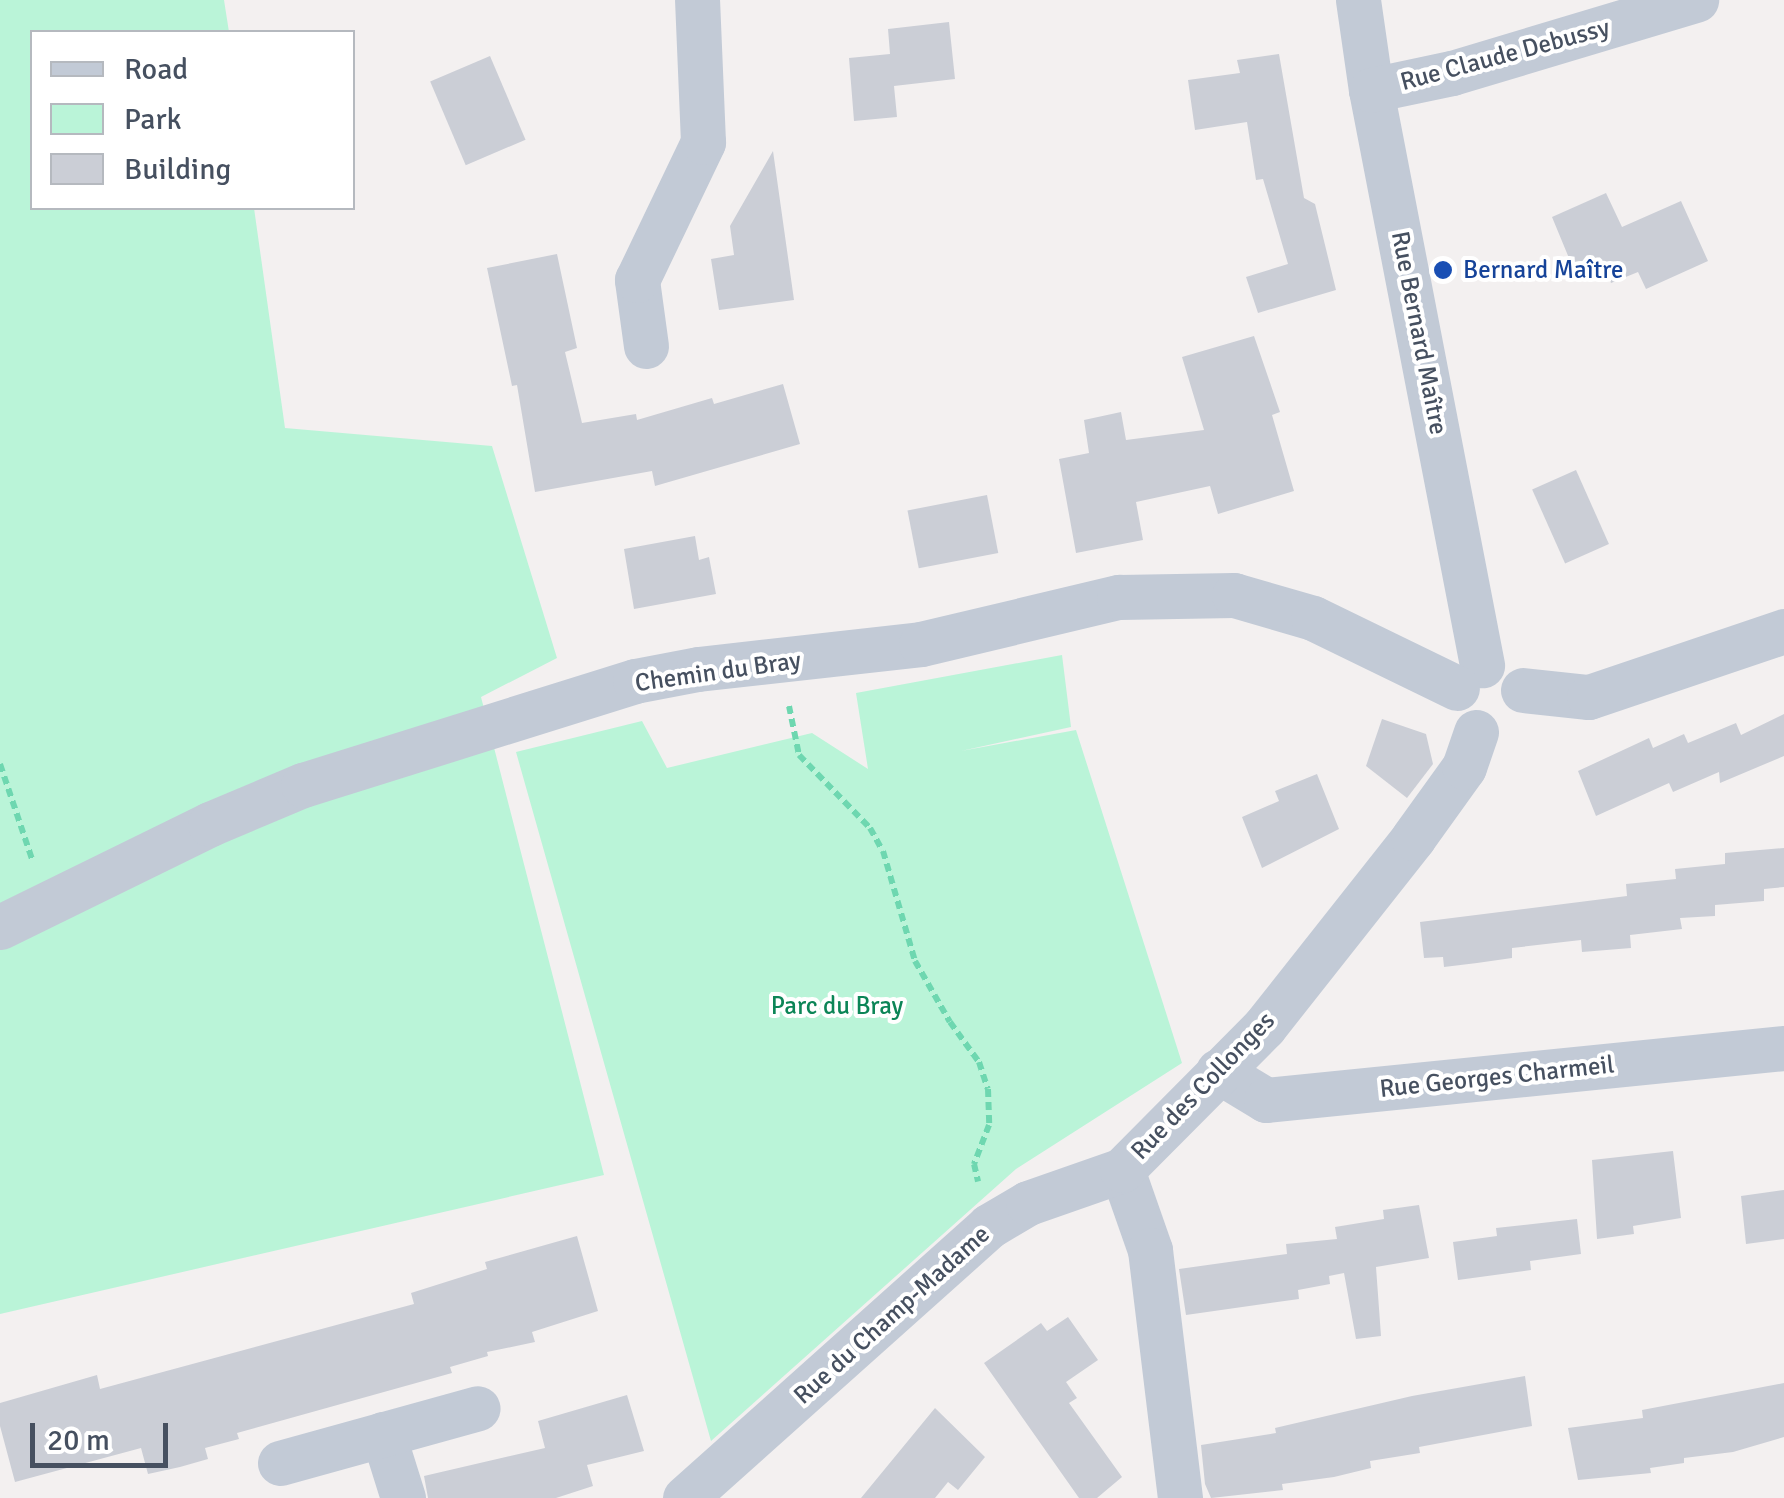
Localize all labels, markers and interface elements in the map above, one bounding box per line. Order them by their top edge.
street label: Rue Claude Debussy [1397,13,1613,97]
legend [30,30,355,210]
text: Road [124,51,188,88]
text: Park [124,101,182,138]
text: Building [124,151,231,188]
street label: Rue Bernard Maître [1385,229,1453,437]
place label: Bernard Maître [1463,255,1623,285]
marker: Bernard Maître [1432,259,1454,281]
street label: Chemin du Bray [633,646,803,698]
park label: Parc du Bray [771,991,903,1021]
street label: Rue des Collonges [1125,1006,1281,1166]
street label: Rue Georges Charmeil [1378,1050,1616,1104]
street label: Rue du Champ-Madame [788,1219,996,1411]
scale bar [35,1403,172,1465]
text: 20 m [47,1422,110,1459]

